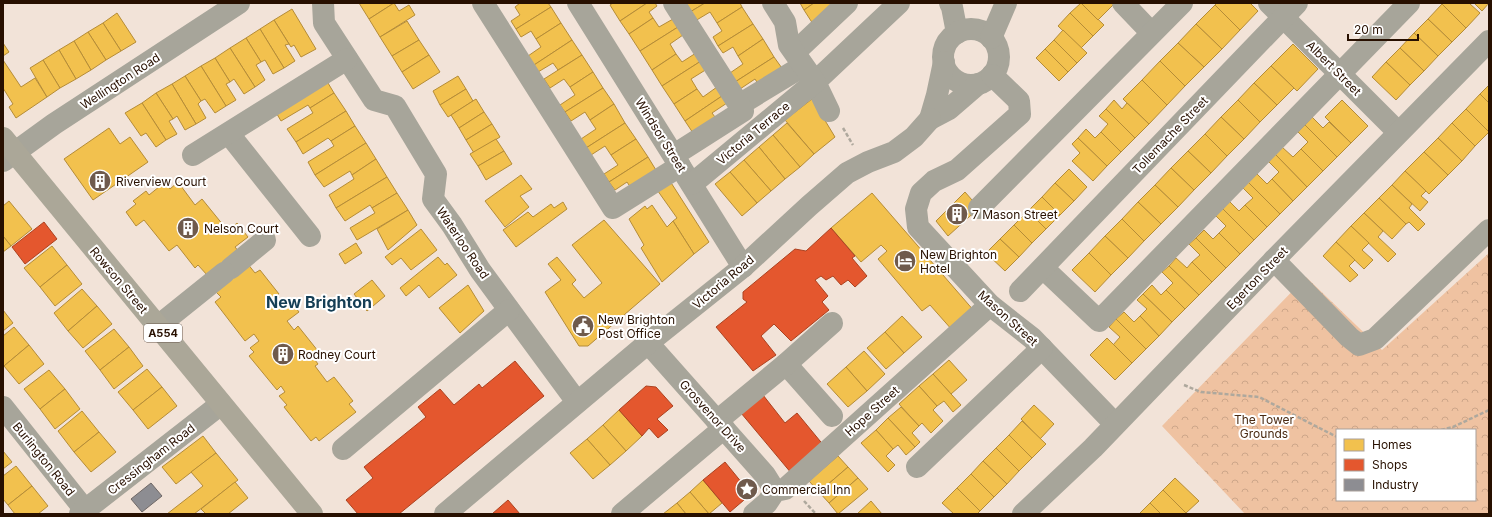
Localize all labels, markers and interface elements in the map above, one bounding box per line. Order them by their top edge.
scale bar [1348,16,1418,42]
text: 20 m [1354,22,1383,37]
street label: Albert Street [1303,37,1365,99]
street label: Wellington Road [77,50,163,112]
street label: Tollemache Street [1129,93,1211,177]
street label: Windsor Street [632,95,690,175]
street label: Victoria Terrace [714,98,792,168]
building icon: Riverview Court [87,168,113,194]
place label: Riverview Court [116,174,206,189]
building icon: 7 Mason Street [944,201,970,227]
street label: Waterloo Road [434,204,492,282]
place label: 7 Mason Street [972,207,1058,222]
building icon: Nelson Court [175,215,201,241]
place label: Nelson Court [204,221,279,236]
street label: Egerton Street [1223,243,1291,313]
street label: Rowson Street [87,244,151,316]
place label: New Brighton Hotel [920,247,997,276]
hotel icon: New Brighton Hotel [892,248,918,274]
street label: Victoria Road [689,252,757,312]
street label: Mason Street [975,287,1041,349]
district label: New Brighton [266,292,372,312]
place label: New Brighton Post Office [598,312,675,341]
public building icon: New Brighton Post Office [570,313,596,339]
road number: A554 [144,324,182,342]
building icon: Rodney Court [270,341,296,367]
place label: Rodney Court [298,347,376,362]
street label: Grosvenor Drive [677,377,749,455]
street label: Hope Street [842,383,902,439]
park label: The Tower Grounds [1234,412,1295,441]
street label: Burlington Road [10,419,78,499]
street label: Cressingham Road [104,420,198,498]
legend [1336,429,1476,501]
text: Homes [1372,437,1412,452]
text: Shops [1372,457,1408,472]
place icon: Commercial Inn [734,476,760,502]
text: Industry [1372,477,1419,492]
place label: Commercial Inn [762,482,850,497]

